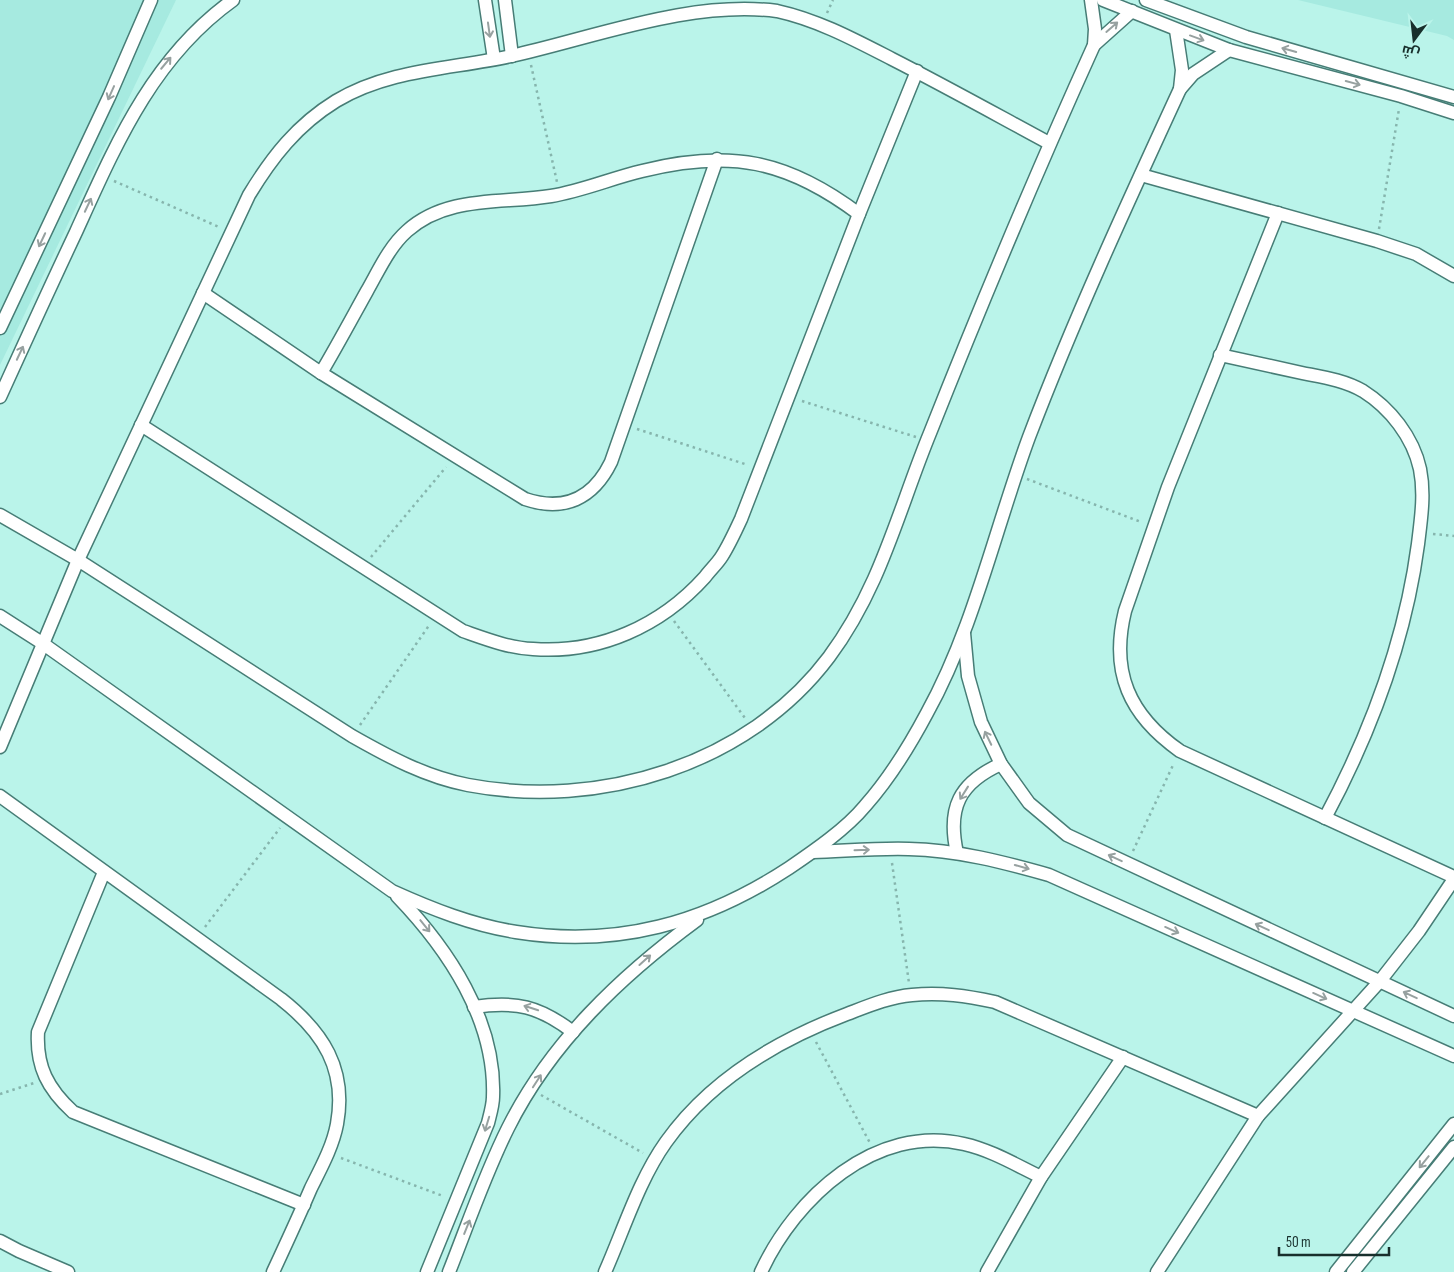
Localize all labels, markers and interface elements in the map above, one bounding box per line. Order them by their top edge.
north arrow [1389,15,1439,65]
one-way arrow [484,21,494,37]
one-way arrow [1106,22,1119,33]
one-way arrow [1188,34,1204,43]
text: ش [1400,42,1422,63]
one-way arrow [1282,44,1298,54]
one-way arrow [161,57,172,70]
one-way arrow [1344,79,1360,89]
one-way arrow [106,85,115,100]
one-way arrow [84,198,93,213]
one-way arrow [36,232,46,247]
one-way arrow [16,346,26,361]
one-way arrow [983,731,993,746]
one-way arrow [958,786,969,800]
one-way arrow [853,845,869,855]
one-way arrow [1108,852,1123,862]
one-way arrow [1014,863,1030,873]
one-way arrow [419,920,430,933]
one-way arrow [1255,921,1270,931]
one-way arrow [1164,926,1179,935]
one-way arrow [638,954,651,966]
one-way arrow [1403,990,1418,1000]
one-way arrow [1312,992,1327,1001]
one-way arrow [523,1003,539,1013]
one-way arrow [532,1074,542,1088]
one-way arrow [482,1115,492,1131]
one-way arrow [1418,1156,1429,1169]
one-way arrow [463,1220,473,1235]
scale bar [1279,1224,1389,1256]
text: 50 m [1286,1233,1311,1252]

